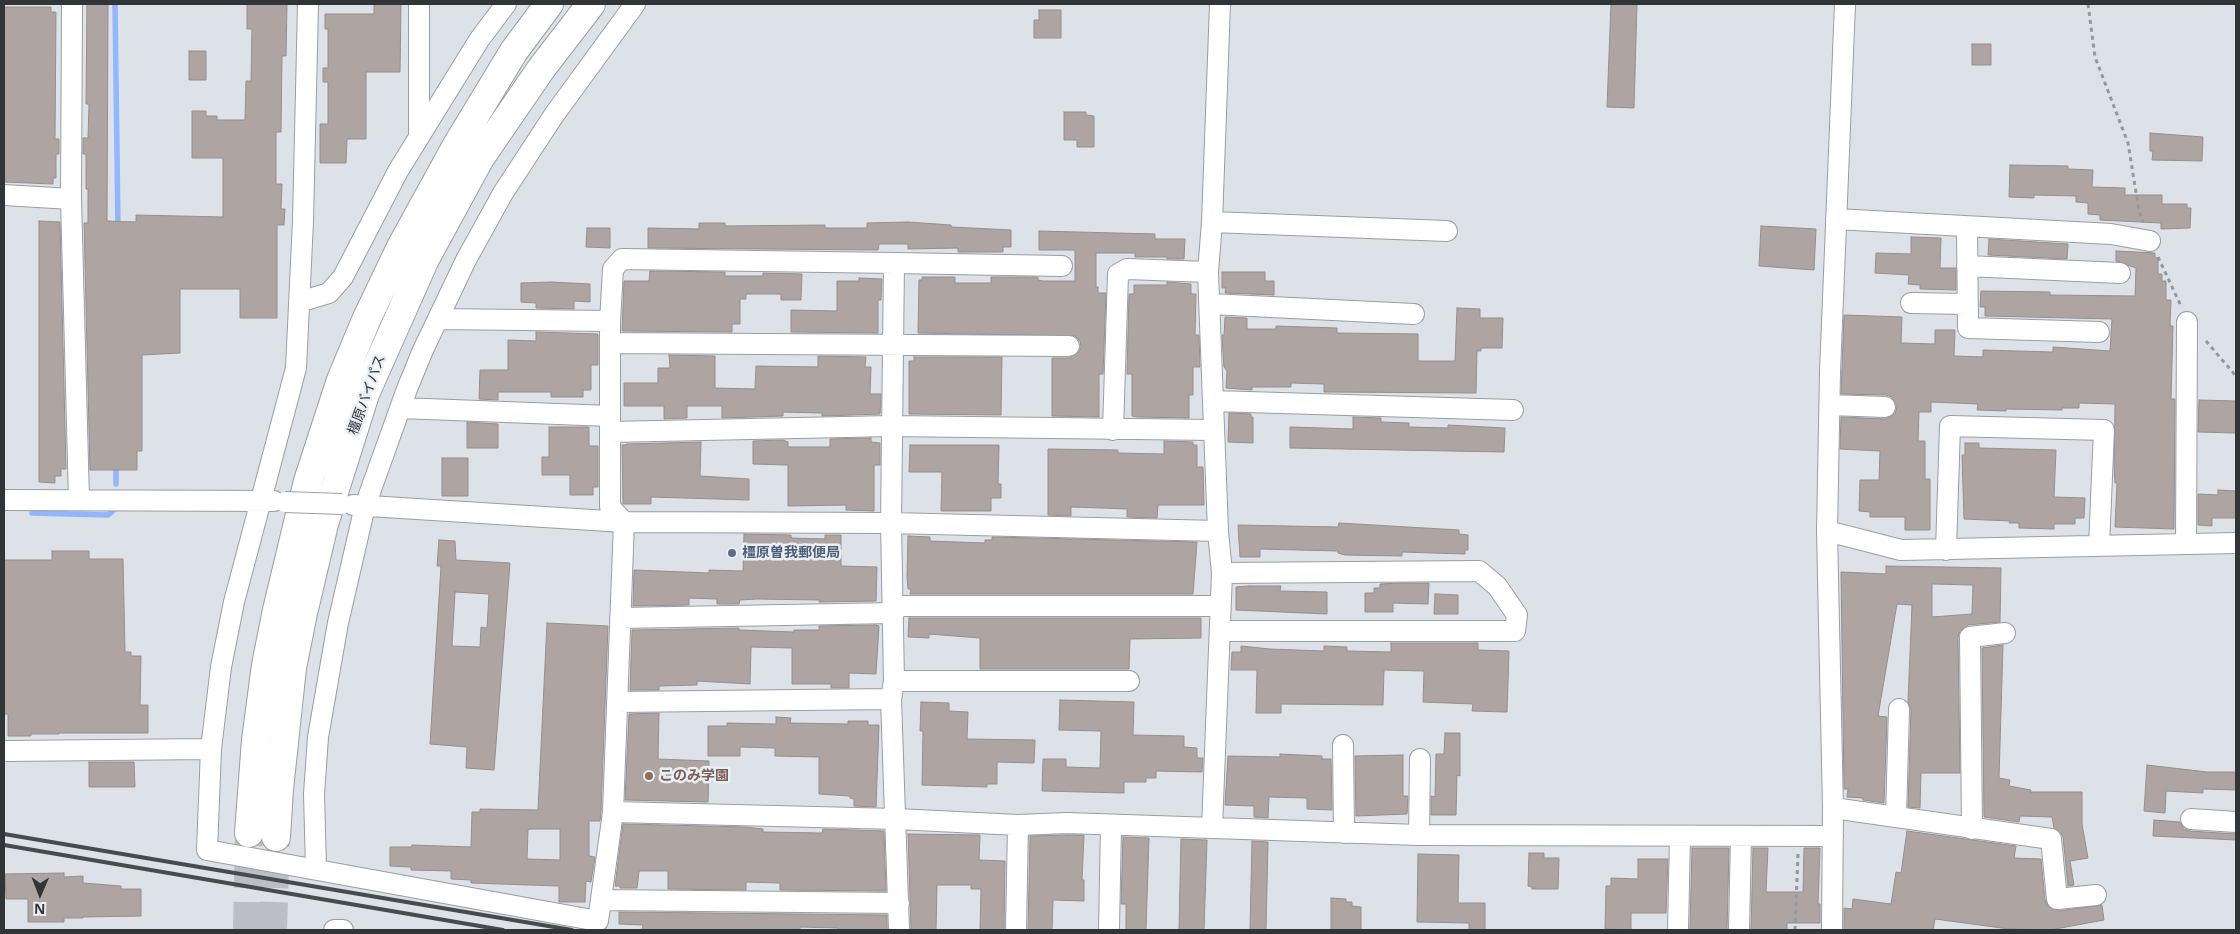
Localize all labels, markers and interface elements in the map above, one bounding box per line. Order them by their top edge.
street label: 橿原バイパス [345,353,389,437]
place label: 橿原曽我郵便局 [742,545,840,561]
marker: 橿原曽我郵便局 [726,547,738,559]
place label: このみ学園 [659,768,729,784]
marker: このみ学園 [643,770,655,782]
north arrow [15,869,65,919]
text: N [34,900,46,919]

